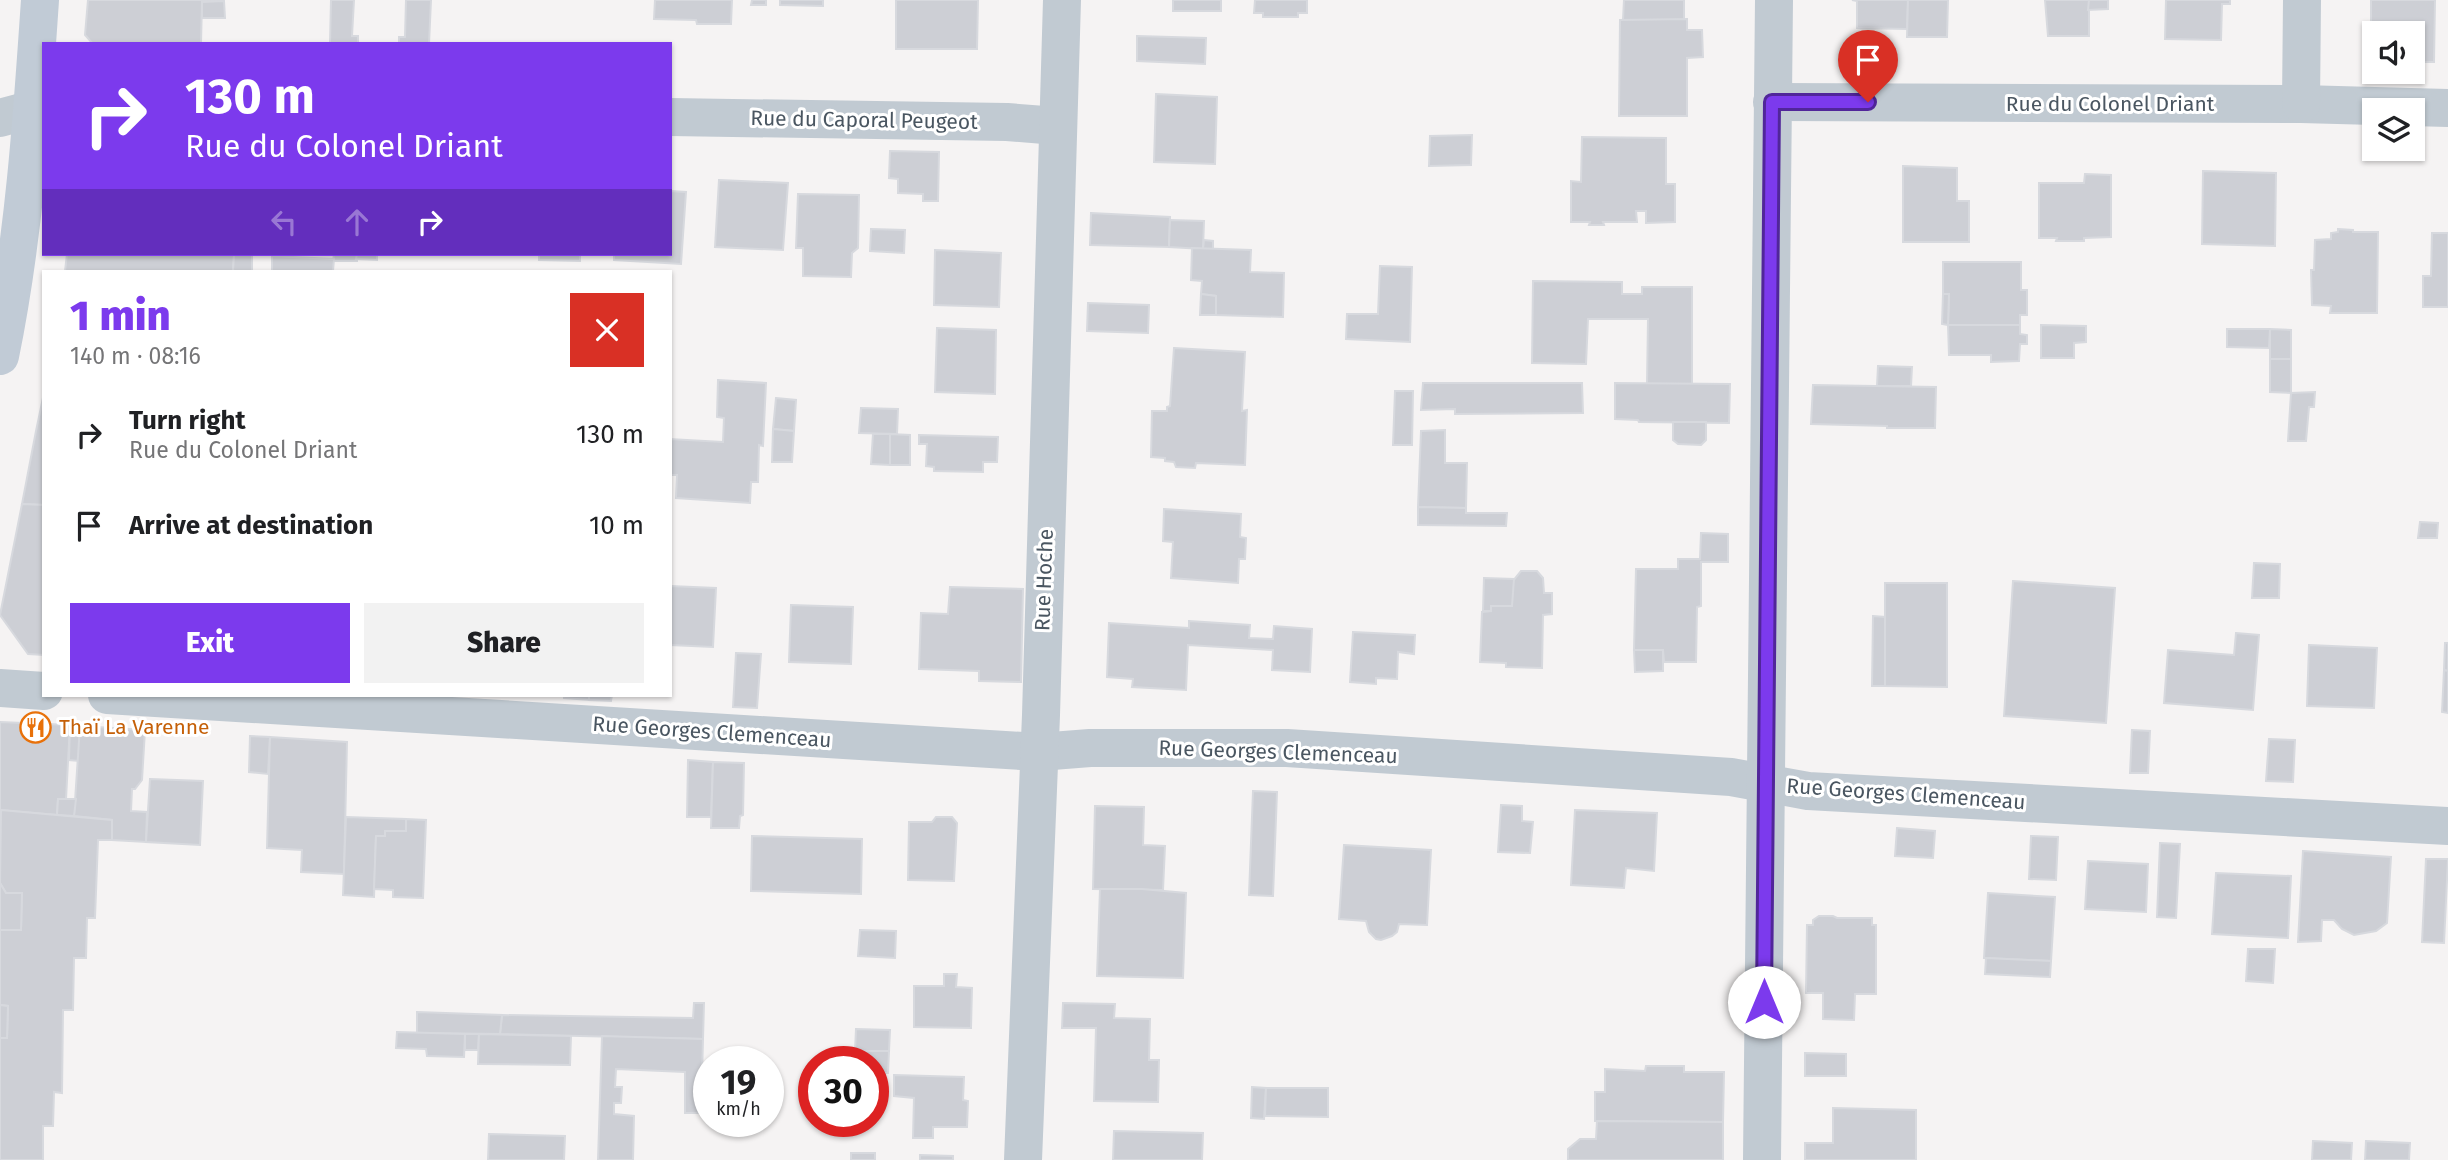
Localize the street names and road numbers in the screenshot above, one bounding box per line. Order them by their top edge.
street label: Rue du Colonel Driant [2006,91,2215,117]
street label: Rue du Caporal Peugeot [750,105,978,135]
street label: Rue Hoche [1029,528,1059,632]
street label: Rue Georges Clemenceau [592,711,832,753]
street label: Rue Georges Clemenceau [1158,735,1398,769]
street label: Rue Georges Clemenceau [1786,773,2026,815]

